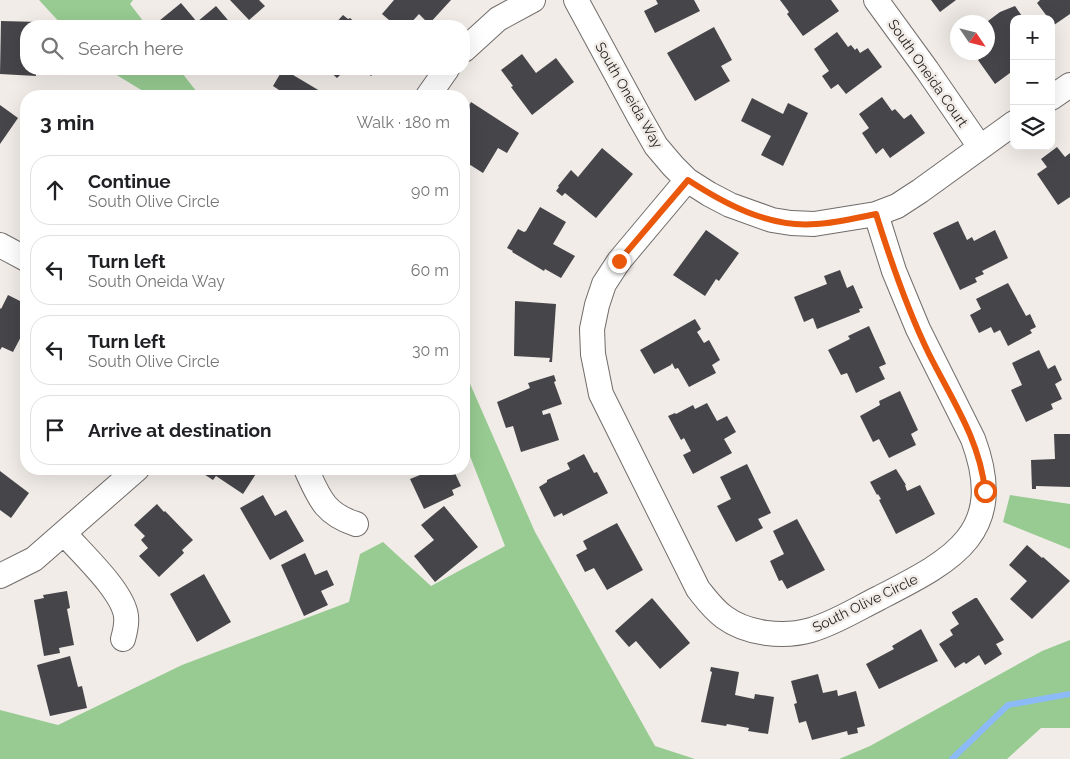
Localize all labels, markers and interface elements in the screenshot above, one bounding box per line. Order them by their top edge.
north arrow [950,15,995,60]
map controls [1010,15,1055,150]
button: + [1010,15,1055,60]
street label: South Oneida Court [885,16,971,130]
search box [20,20,470,75]
icon: search [38,34,66,62]
text: Search here [78,37,184,59]
street label: South Oneida Way [592,39,666,151]
button: − [1010,60,1055,105]
button: layers [1010,105,1055,150]
text: 3 min [40,110,94,135]
text: Walk · 180 m [356,113,450,132]
text: Continue [88,170,171,192]
icon: ahead [41,176,69,204]
text: 90 m [411,181,449,200]
text: South Olive Circle [88,192,219,211]
text: Turn left [88,250,165,272]
route end [608,250,631,273]
icon: left [41,256,69,284]
text: 60 m [411,261,449,280]
text: South Oneida Way [88,272,225,291]
text: Turn left [88,330,165,352]
icon: left [41,336,69,364]
text: 30 m [412,341,449,360]
text: South Olive Circle [88,352,219,371]
icon: arrive [41,416,69,444]
text: Arrive at destination [88,419,272,441]
route start [974,480,997,503]
street label: South Olive Circle [810,571,920,635]

